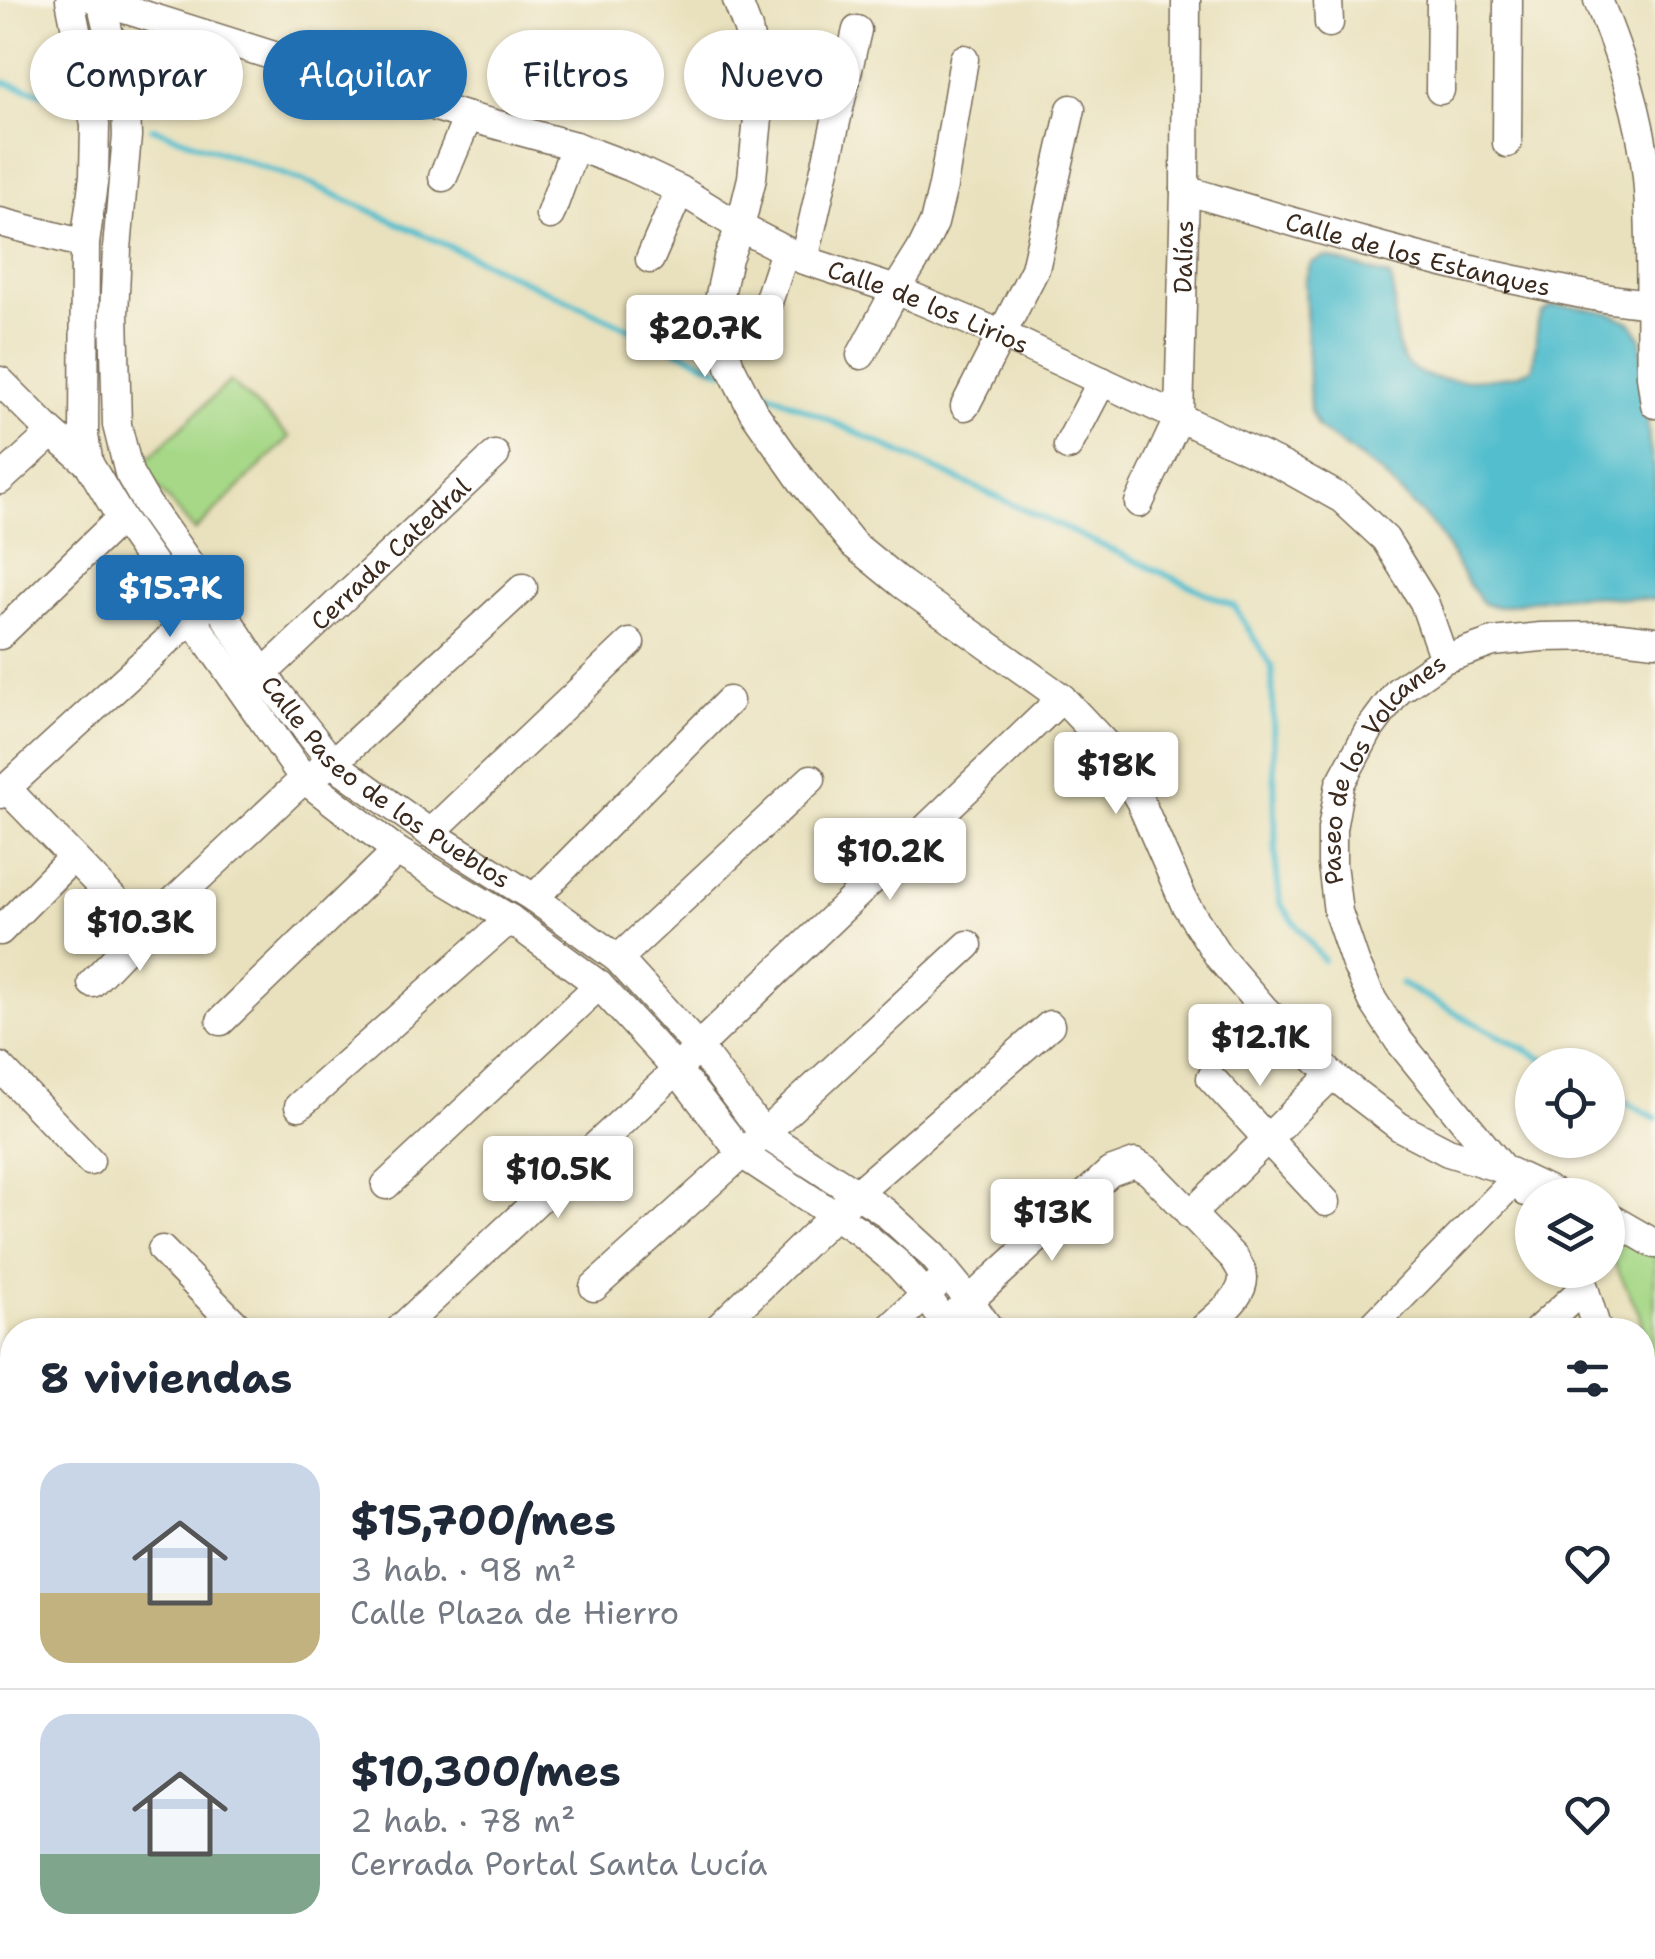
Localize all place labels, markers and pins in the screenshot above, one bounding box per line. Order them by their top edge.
pin: $20.7K [624,295,786,380]
pin: $15.7K [89,555,251,640]
pin: $18K [1057,732,1175,817]
pin: $10.2K [809,818,971,903]
pin: $10.3K [59,889,221,974]
pin: $12.1K [1179,1004,1341,1089]
pin: $10.5K [477,1136,639,1221]
pin: $13K [993,1179,1111,1264]

